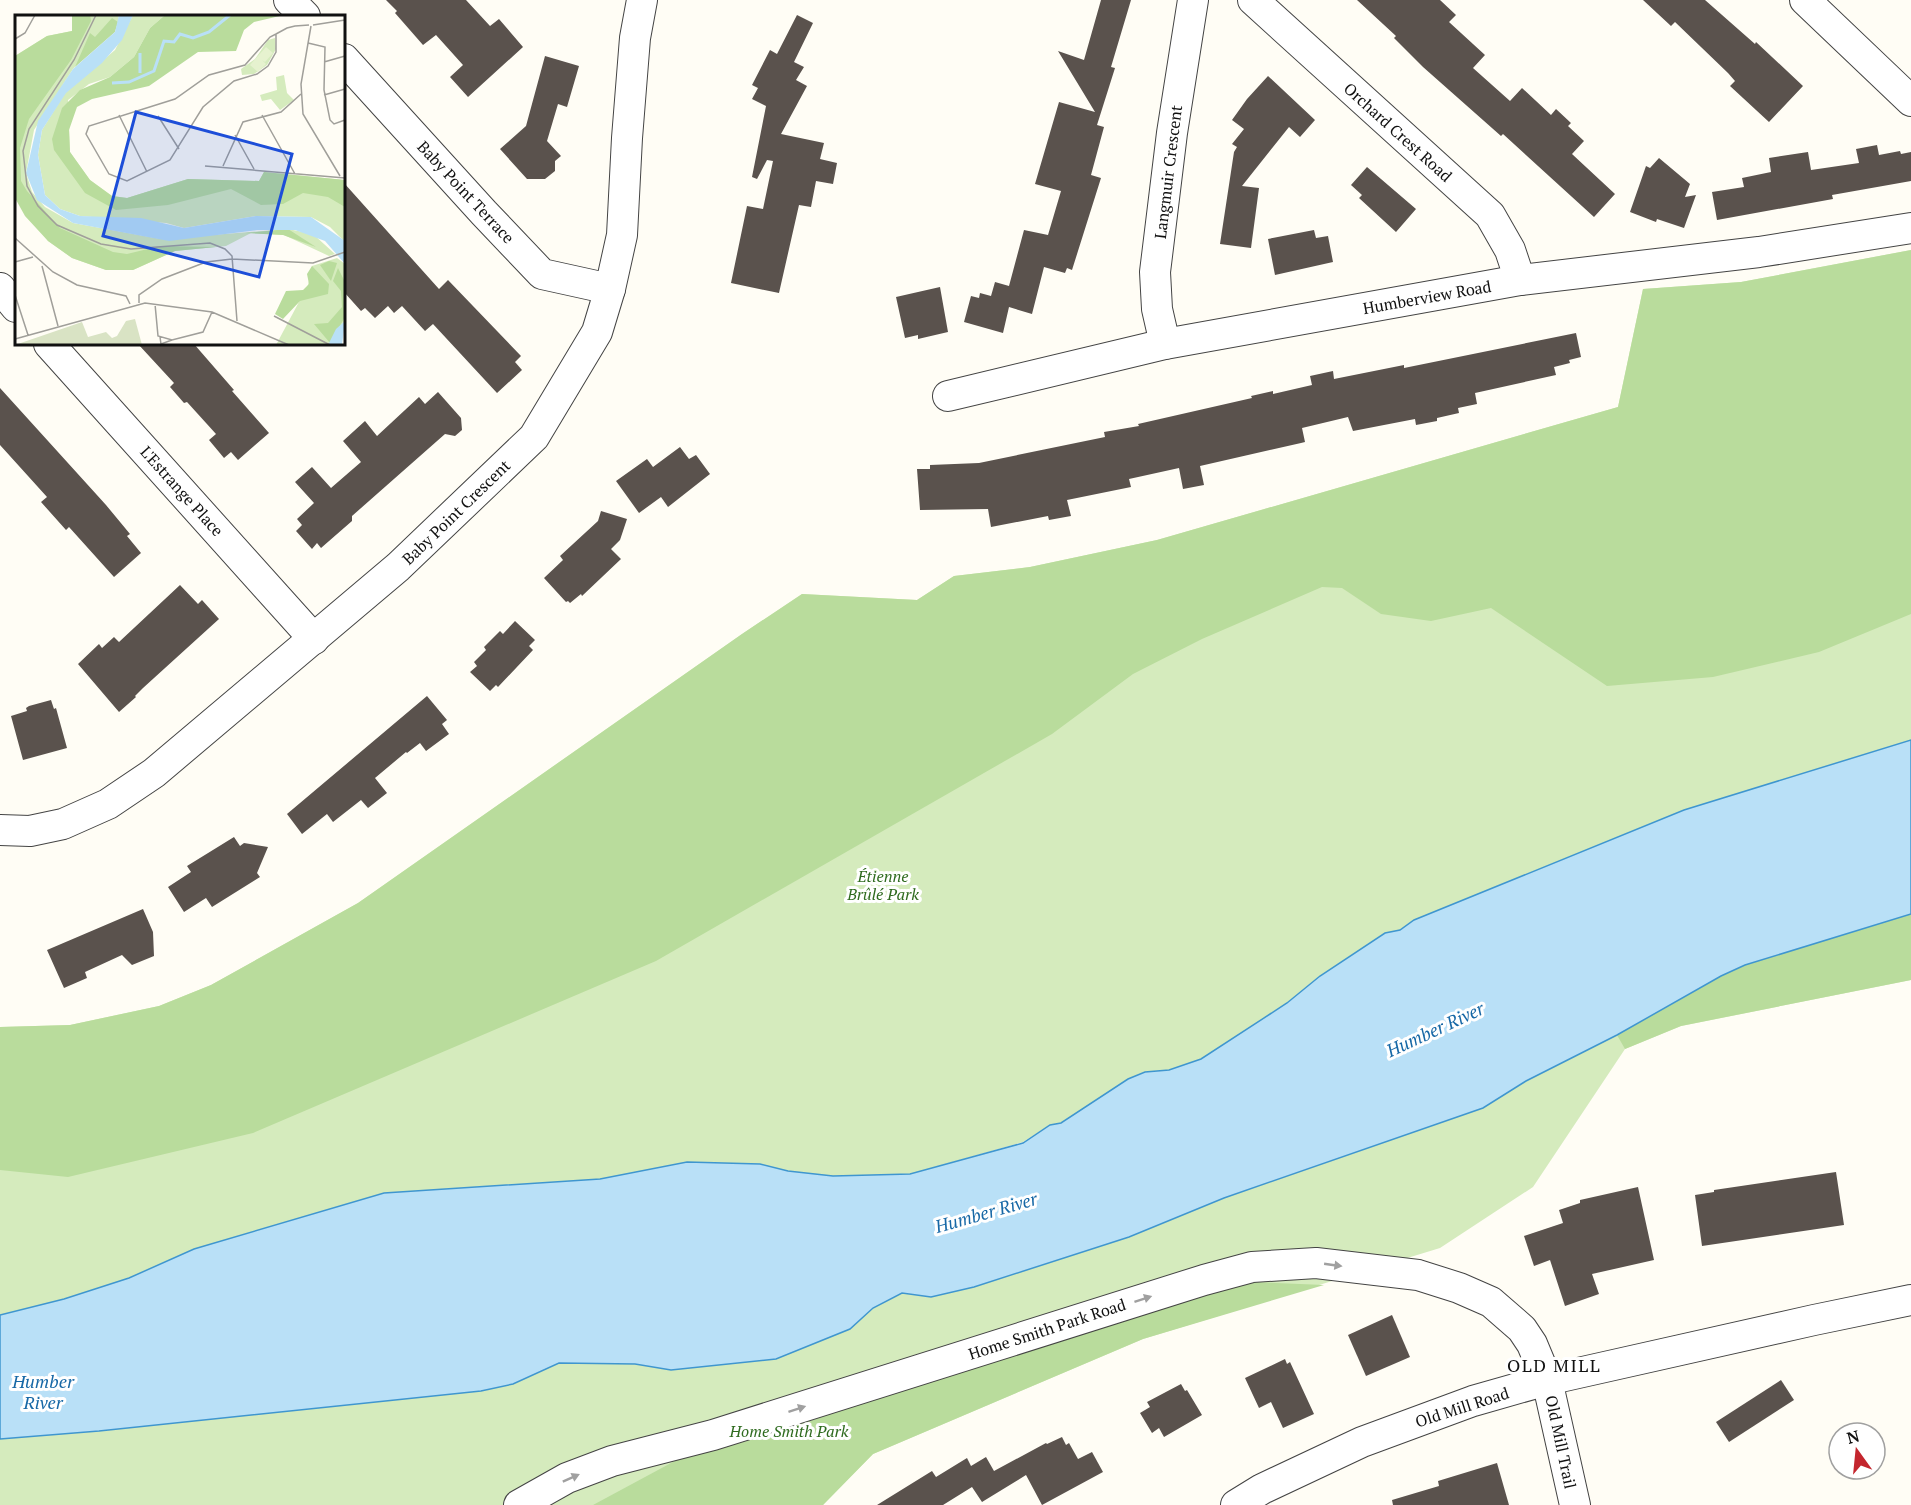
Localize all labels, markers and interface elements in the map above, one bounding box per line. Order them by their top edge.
inset map [15,15,345,345]
street label: Orchard Crest Road [1339,77,1457,187]
street label: Langmuir Crescent [1149,104,1187,240]
street label: Baby Point Terrace [413,136,519,248]
street label: Humberview Road [1361,275,1493,319]
street label: L'Estrange Place [136,441,228,541]
street label: Baby Point Crescent [397,455,515,569]
park label: Étienne Brûlé Park [846,865,919,905]
water label: Humber River [1381,995,1489,1063]
water label: Humber River [931,1186,1041,1238]
one-way arrow [1324,1260,1343,1269]
street label: Home Smith Park Road [965,1293,1129,1365]
one-way arrow [1134,1294,1152,1303]
district label: OLD MILL [1507,1353,1601,1377]
water label: Humber River [11,1369,75,1414]
street label: Old Mill Road [1412,1381,1512,1433]
street label: Old Mill Trail [1540,1393,1582,1491]
one-way arrow [788,1403,806,1413]
park label: Home Smith Park [729,1420,849,1442]
north arrow [1827,1421,1887,1481]
text: N [1844,1424,1862,1449]
one-way arrow [562,1473,579,1482]

